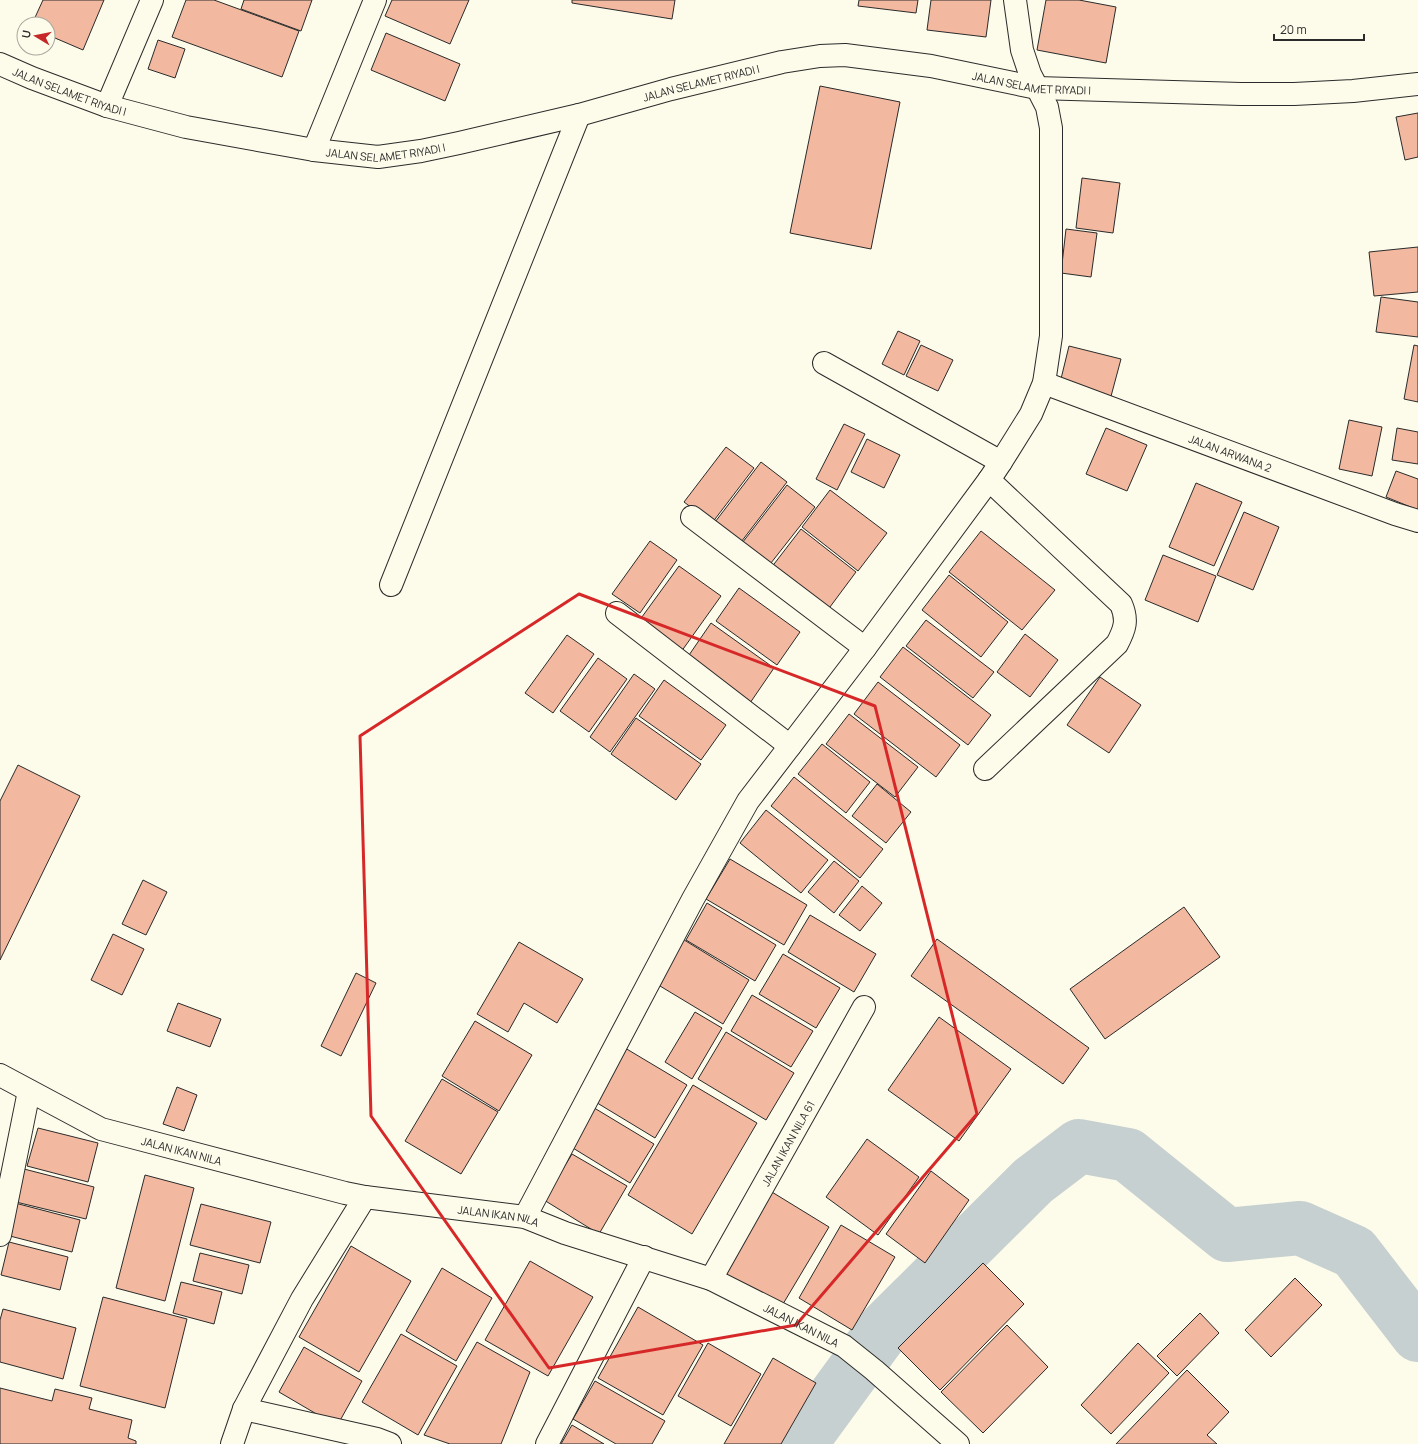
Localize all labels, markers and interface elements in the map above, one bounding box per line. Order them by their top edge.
north arrow [16,16,56,56]
scale bar [1274,16,1364,42]
text: 20 m [1280,21,1307,38]
text: U [18,29,34,39]
street label: JALAN SELAMET RIYADI I [641,60,761,104]
street label: JALAN SELAMET RIYADI I [11,63,128,118]
street label: JALAN SELAMET RIYADI I [971,67,1091,97]
street label: JALAN SELAMET RIYADI I [325,139,446,165]
street label: JALAN ARWANA 2 [1187,430,1274,475]
street label: JALAN IKAN NILA 61 [757,1098,818,1188]
street label: JALAN IKAN NILA [140,1132,224,1168]
street label: JALAN IKAN NILA [457,1201,542,1230]
street label: JALAN IKAN NILA [761,1299,842,1350]

